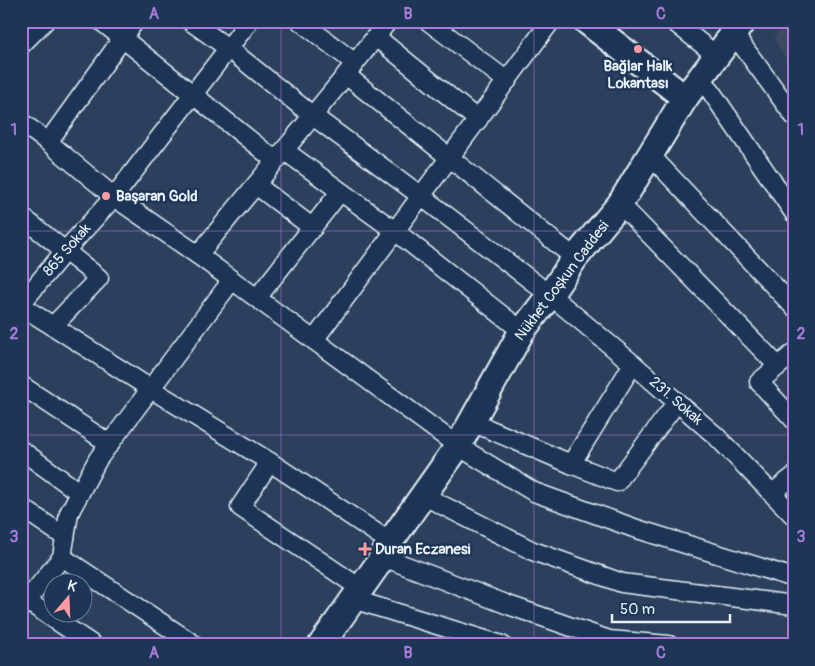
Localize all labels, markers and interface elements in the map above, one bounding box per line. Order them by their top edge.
text: A [149,4,160,24]
text: B [403,4,413,24]
text: C [656,4,666,24]
marker: Bağlar Halk Lokantası [632,43,644,55]
place label: Bağlar Halk Lokantası [604,57,673,93]
text: 1 [11,120,17,140]
text: 1 [798,120,804,140]
place label: Başaran Gold [116,187,198,206]
marker: Başaran Gold [100,190,112,202]
street label: Nükhet Coşkun Caddesi [511,217,614,345]
street label: 865 Sokak [39,219,96,280]
text: 2 [10,324,19,344]
text: 2 [797,324,806,344]
street label: 231. Sokak [645,373,707,430]
text: 3 [10,527,19,547]
text: 3 [797,527,806,547]
place label: Duran Eczanesi [375,540,471,559]
marker: Duran Eczanesi [359,543,371,555]
north arrow [42,574,92,624]
text: K [65,577,79,596]
scale bar [612,591,730,623]
text: 50 m [620,600,655,619]
text: A [149,643,160,663]
text: B [403,643,413,663]
text: C [656,643,666,663]

